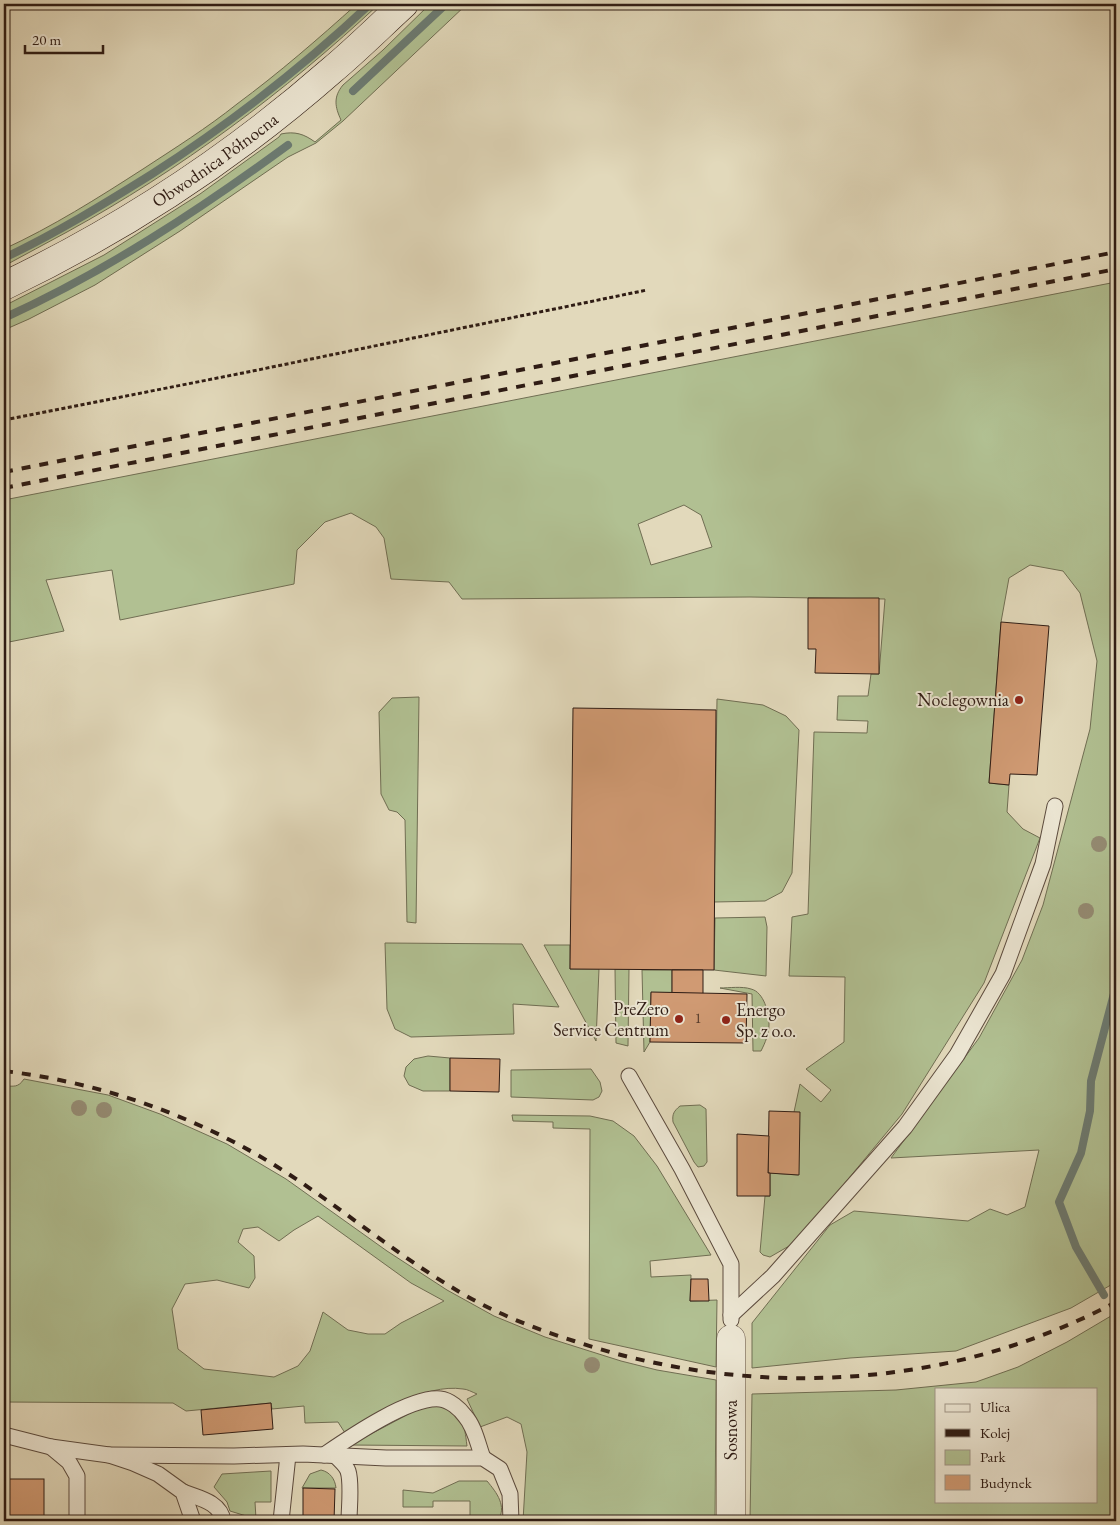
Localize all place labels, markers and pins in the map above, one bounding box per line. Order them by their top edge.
place label: Noclegownia [917,688,1010,711]
marker: Noclegownia [1013,694,1025,706]
place label: PreZero Service Centrum [553,997,669,1041]
place label: Energo Sp. z o.o. [736,998,796,1042]
marker: PreZero Service Centrum [673,1013,685,1025]
marker: Energo Sp. z o.o. [720,1014,732,1026]

